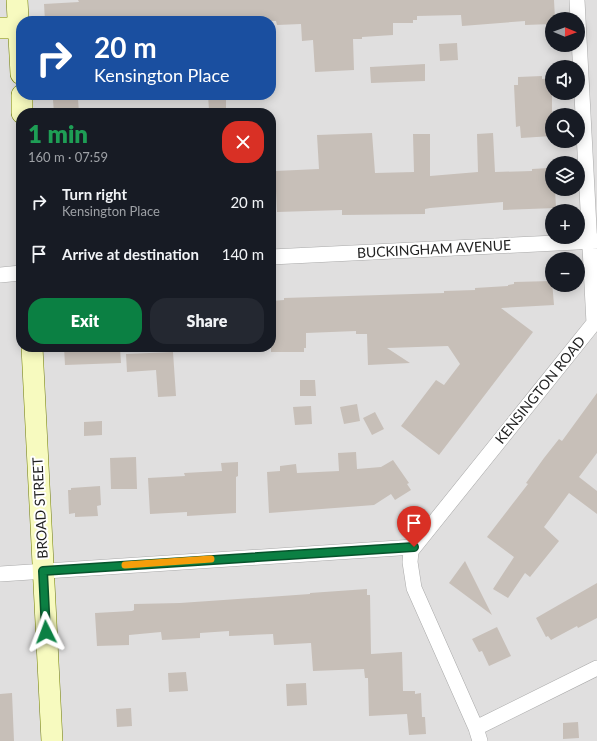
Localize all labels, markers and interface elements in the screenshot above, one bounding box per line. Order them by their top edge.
north arrow [545,12,585,52]
map controls [545,12,585,292]
text: 20 m [94,30,157,64]
icon: right [28,32,80,84]
button: sound [545,60,585,100]
text: Kensington Place [94,64,229,86]
button: search [545,108,585,148]
text: 1 min [28,119,88,148]
button: close [222,121,264,163]
text: 160 m · 07:59 [28,149,108,165]
button: layers [545,156,585,196]
text: Turn right [62,185,127,203]
icon: right [28,191,50,213]
text: 20 m [230,193,264,211]
text: Kensington Place [62,203,160,219]
button: + [545,204,585,244]
street label: BUCKINGHAM AVENUE [356,236,512,261]
icon: arrive [28,243,50,265]
text: Arrive at destination [62,245,199,263]
text: 140 m [222,245,264,263]
button: − [545,252,585,292]
button: Exit [28,298,142,344]
button: Share [150,298,264,344]
street label: KENSINGTON ROAD [491,332,588,447]
street label: BROAD STREET [28,456,51,559]
pin [397,506,431,547]
icon: arrive [403,512,425,534]
position arrow [25,611,67,653]

